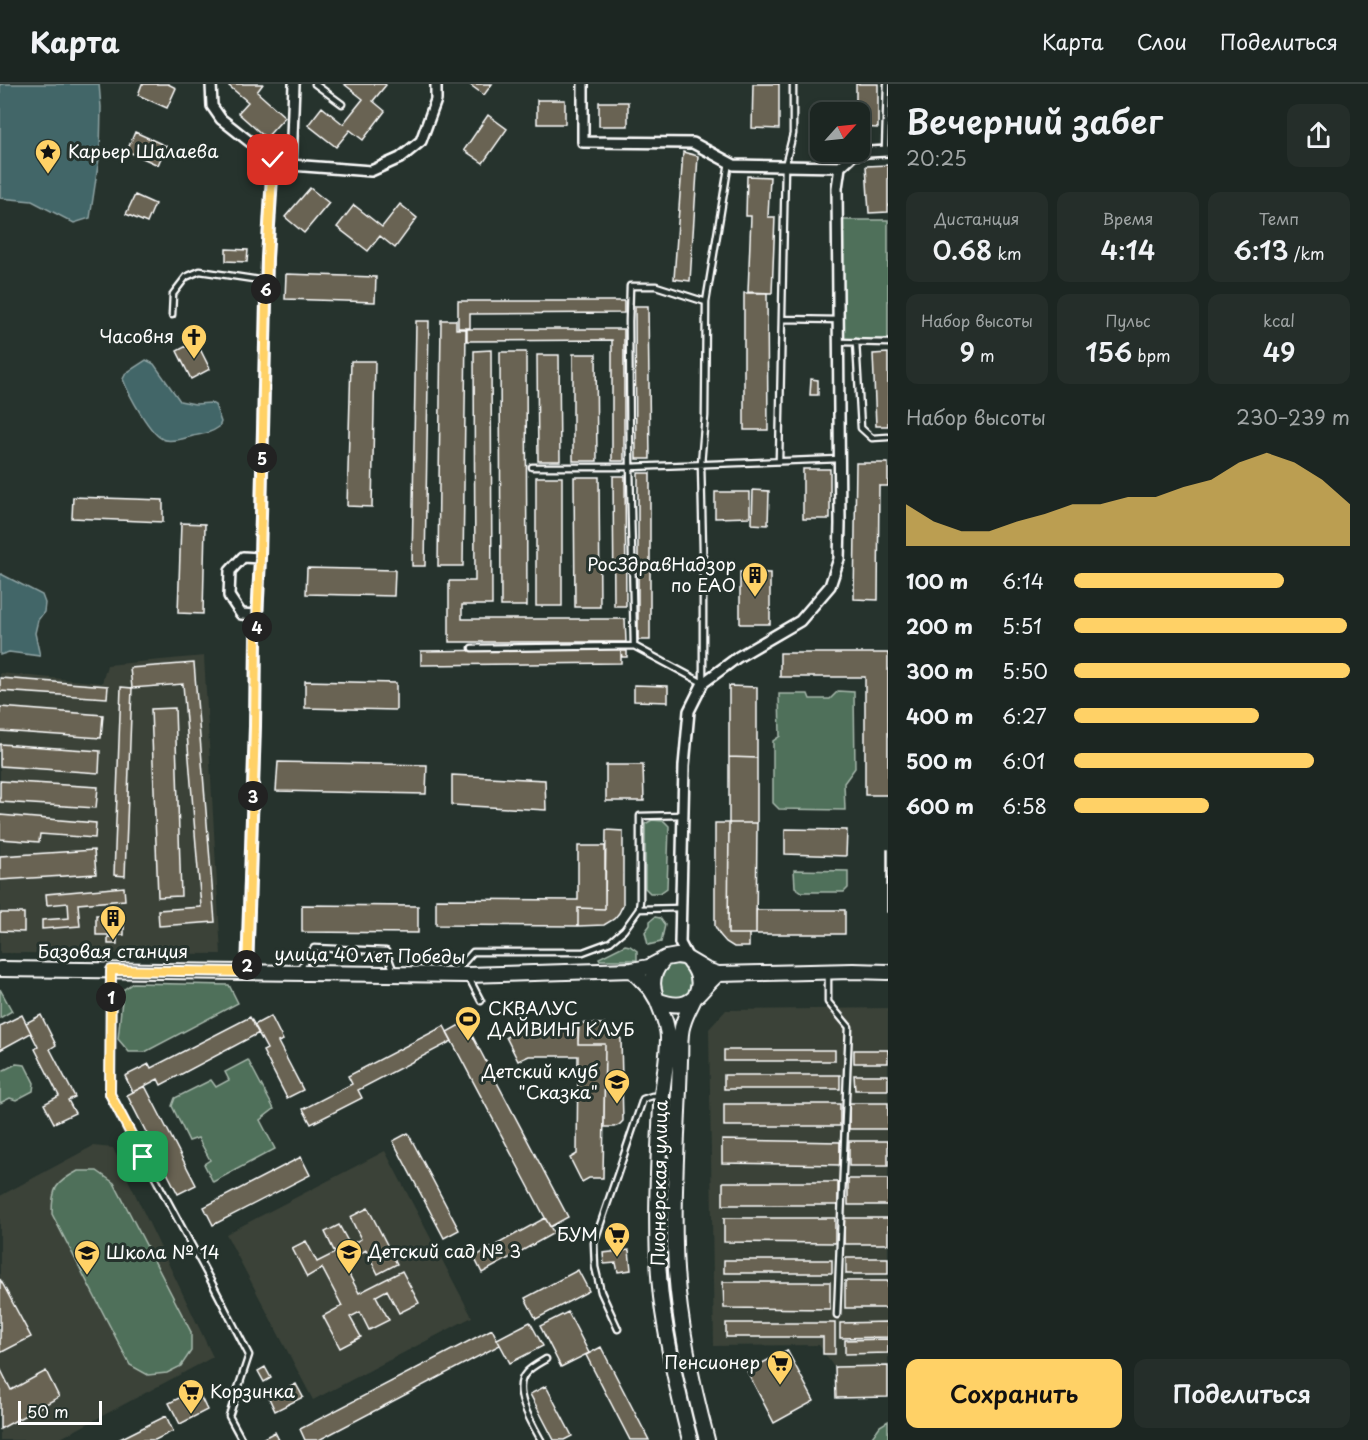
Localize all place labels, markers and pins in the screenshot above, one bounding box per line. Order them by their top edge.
pin [247,134,298,185]
place icon: Карьер Шалаева [33,137,63,175]
place label: Карьер Шалаева [68,137,219,164]
pin: 6 [251,274,281,304]
place label: Часовня [99,322,174,349]
church icon: Часовня [179,322,209,360]
pin: 5 [247,443,277,473]
place label: РосЗдравНадзор по ЕАО [587,550,736,598]
building icon: РосЗдравНадзор по ЕАО [740,560,770,598]
pin: 4 [242,612,272,642]
pin: 3 [238,781,268,811]
building icon: Базовая станция [98,903,128,941]
place label: Базовая станция [38,937,188,964]
pin: 2 [232,950,262,980]
pin: 1 [96,982,126,1012]
place label: СКВАЛУС ДАЙВИНГ КЛУБ [487,994,634,1042]
sports icon: СКВАЛУС ДАЙВИНГ КЛУБ [453,1004,483,1042]
place label: Детский клуб "Сказка" [481,1057,598,1105]
school or university icon: Детский клуб "Сказка" [602,1067,632,1105]
pin [117,1131,168,1182]
place label: БУМ [557,1220,598,1247]
supermarket icon: БУМ [602,1220,632,1258]
school or university icon: Детский сад № 3 [334,1237,364,1275]
place label: Детский сад № 3 [367,1237,521,1264]
school or university icon: Школа № 14 [72,1238,102,1276]
place label: Школа № 14 [106,1238,220,1265]
place label: Пенсионер [664,1348,760,1375]
supermarket icon: Пенсионер [765,1348,795,1386]
supermarket icon: Корзинка [176,1377,206,1415]
place label: Корзинка [210,1377,296,1404]

